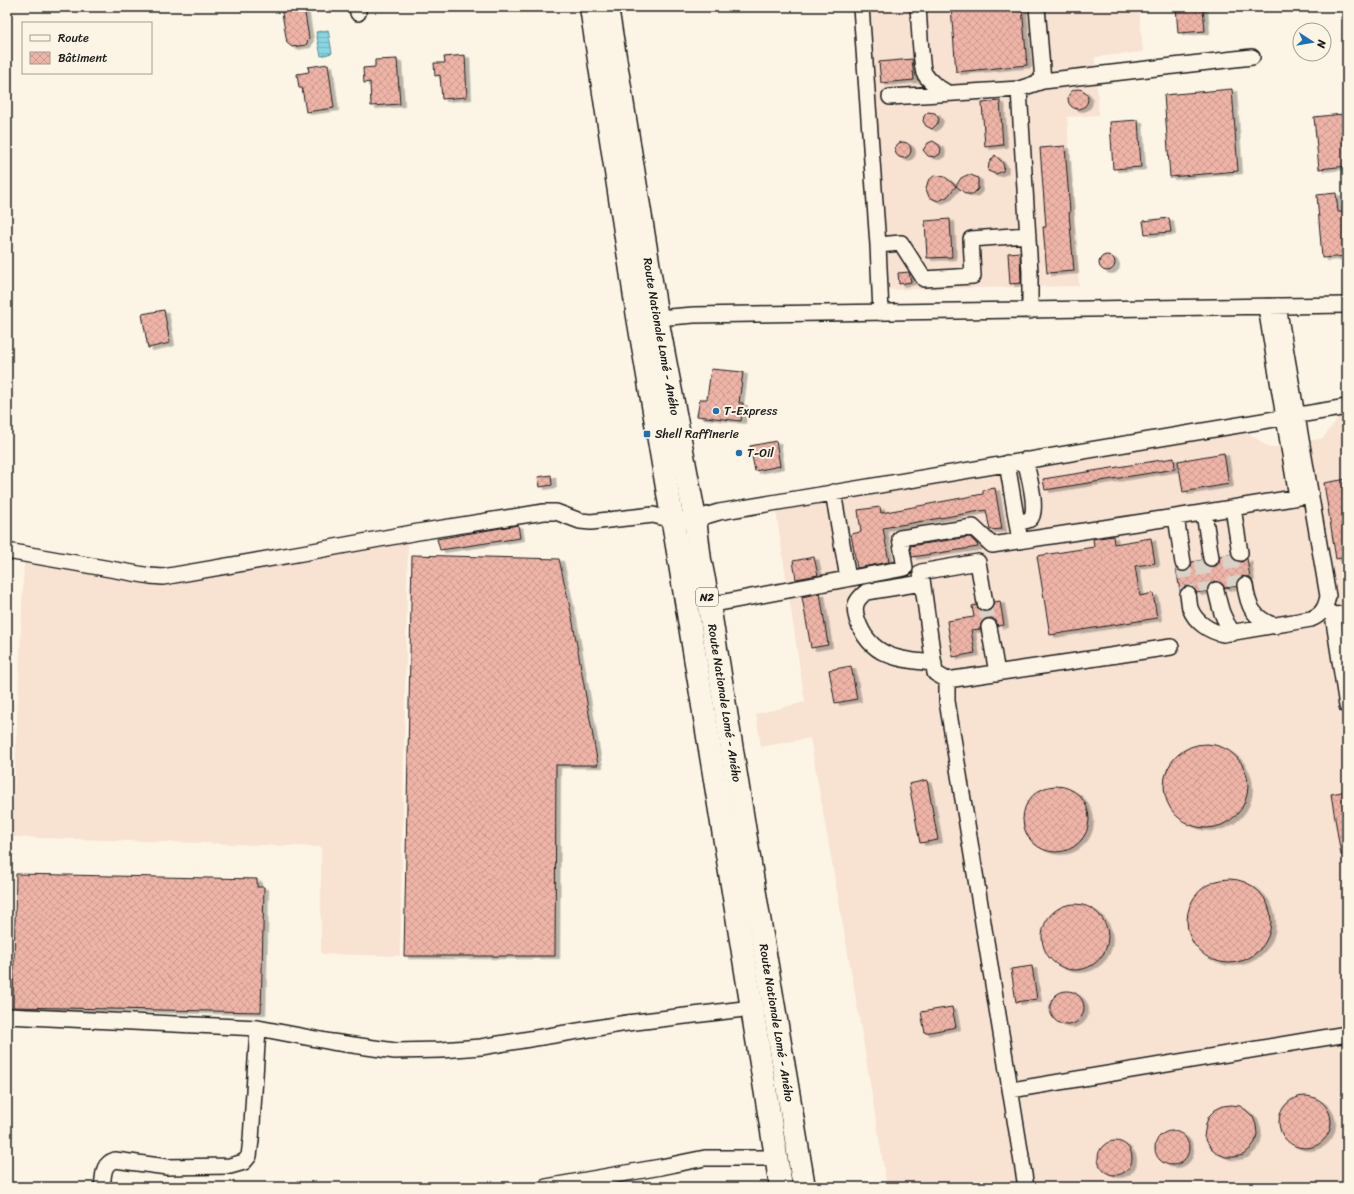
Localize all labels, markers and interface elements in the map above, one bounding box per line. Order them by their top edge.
legend [22,22,152,74]
north arrow [1292,22,1332,62]
text: Route [58,27,89,49]
text: N [1311,37,1332,50]
text: Bâtiment [58,47,107,69]
street label: Route Nationale Lomé - Aného [636,256,686,417]
place label: T-Express [724,400,778,422]
marker: T-Express [711,406,721,416]
place label: Shell Raffinerie [655,423,739,445]
marker: Shell Raffinerie [642,429,652,439]
place label: T-Oil [747,442,774,464]
marker: T-Oil [734,448,744,458]
road number: N2 [696,588,718,606]
street label: Route Nationale Lomé - Aného [701,622,748,784]
street label: Route Nationale Lomé - Aného [753,942,801,1104]

